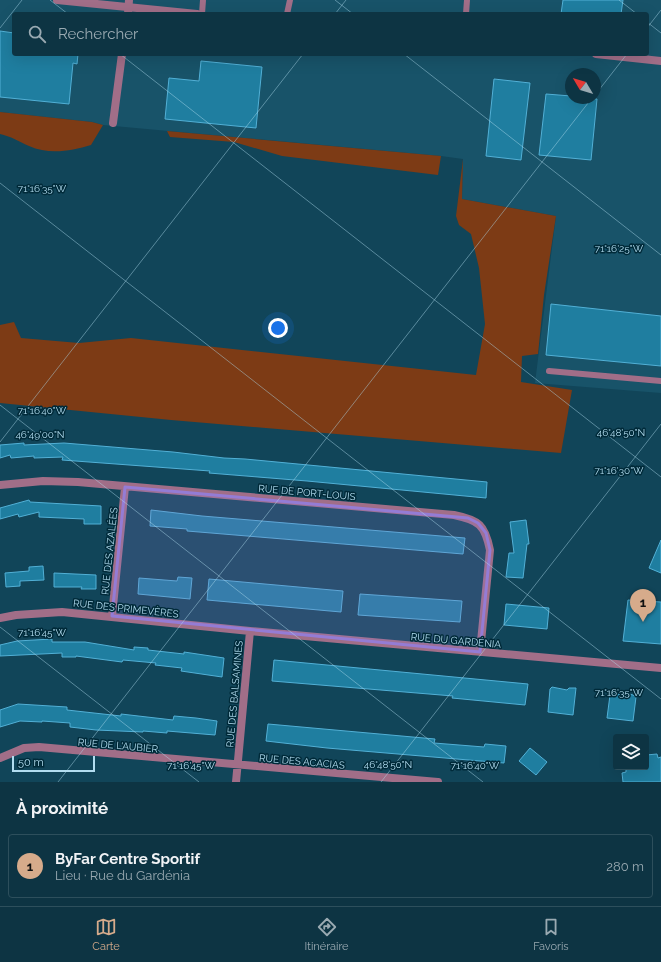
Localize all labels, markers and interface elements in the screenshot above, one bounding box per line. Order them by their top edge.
search box [12,12,649,56]
icon: search [26,23,48,45]
text: Rechercher [58,25,138,43]
north arrow [565,68,601,104]
text: 71°16'35"W [18,183,67,194]
text: 71°16'25"W [595,243,644,254]
your location [268,318,288,338]
text: 71°16'40"W [18,405,67,416]
text: 46°48'50"N [597,427,645,438]
text: 46°49'00"N [15,429,65,440]
text: 71°16'30"W [594,465,644,476]
street label: RUE DE PORT-LOUIS [258,483,356,502]
street label: RUE DES AZALÉES [99,507,120,595]
pin: 1 [630,589,656,622]
street label: RUE DES PRIMEVÈRES [73,597,179,620]
text: 71°16'45"W [18,627,66,638]
street label: RUE DU GARDÉNIA [410,631,502,650]
street label: RUE DES BALSAMINES [224,640,245,748]
text: 71°16'35"W [595,687,644,698]
map controls [613,734,649,770]
button: layers [613,734,649,770]
street label: RUE DE L'AUBIER [77,737,159,755]
street label: RUE DES ACACIAS [259,752,345,771]
scale bar [12,754,95,773]
text: 50 m [18,756,44,769]
text: 46°48'50"N [364,759,412,770]
text: 71°16'45"W [167,760,215,771]
text: 71°16'40"W [451,760,500,771]
text: À proximité [16,798,108,818]
text: ByFar Centre Sportif [55,850,200,868]
text: 1 [27,859,33,874]
text: 280 m [606,859,644,874]
text: Lieu · Rue du Gardénia [55,868,190,883]
tab: Carte [92,916,120,953]
tab: Itinéraire [305,916,349,953]
tab: Favoris [533,916,569,953]

